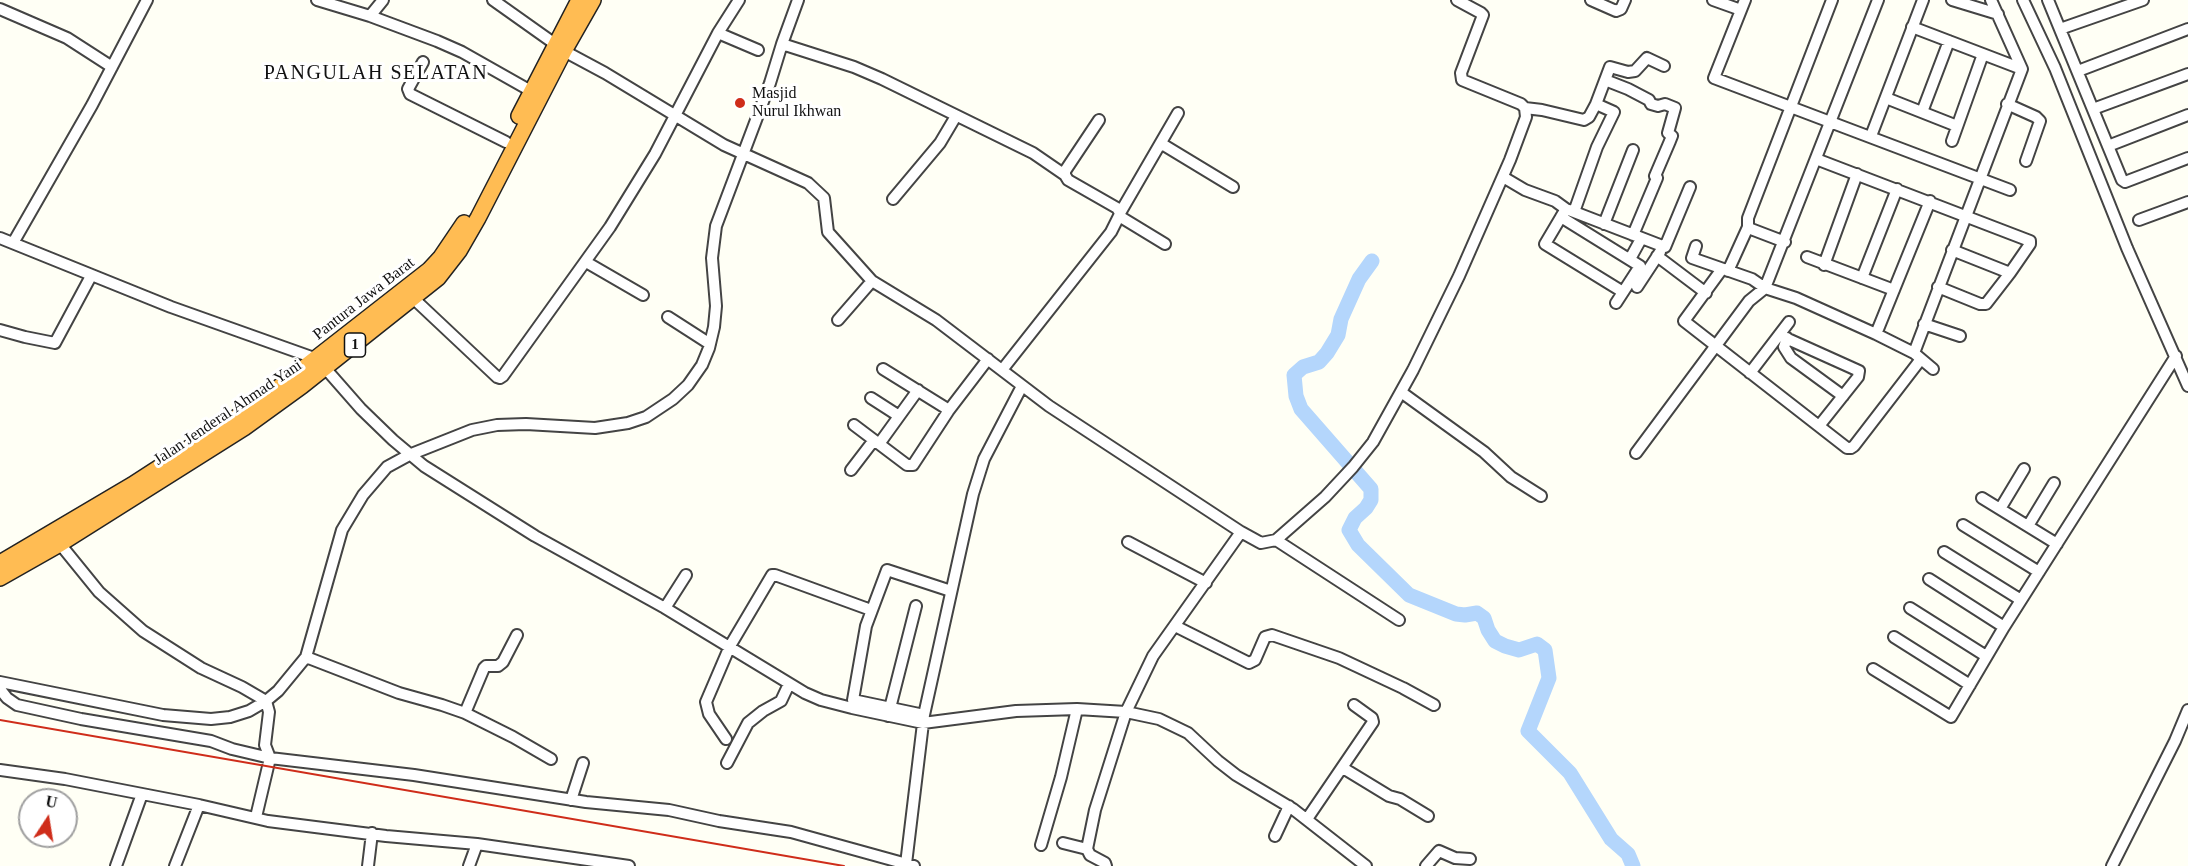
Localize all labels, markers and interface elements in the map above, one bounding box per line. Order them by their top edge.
district label: PANGULAH SELATAN [264,62,488,86]
place label: Masjid Nurul Ikhwan [752,84,841,122]
marker: Masjid Nurul Ikhwan [733,96,747,110]
street label: Pantura Jawa Barat [309,253,419,345]
road number: 1 [344,333,366,357]
street label: Jalan Jenderal Ahmad Yani [150,356,306,470]
north arrow [18,788,78,848]
text: U [44,792,59,811]

